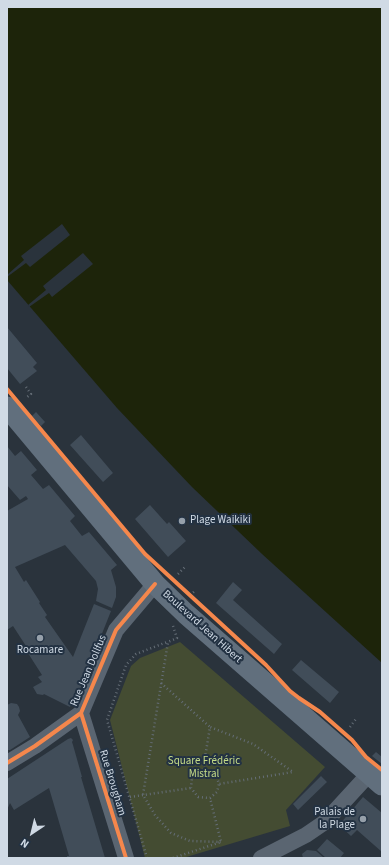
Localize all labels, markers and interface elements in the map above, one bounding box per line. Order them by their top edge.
place label: Plage Waikiki [190,514,251,528]
marker: Plage Waikiki [177,516,187,526]
street label: Boulevard Jean Hibert [160,588,244,666]
marker: Rocamare [35,633,45,643]
street label: Rue Jean Dollfus [68,633,110,709]
place label: Rocamare [17,644,63,658]
street label: Rue Brougham [96,748,128,818]
park label: Square Frédéric Mistral [168,755,240,781]
place label: Palais de la Plage [314,806,355,832]
north arrow [12,813,52,853]
marker: Palais de la Plage [358,814,368,824]
text: N [18,835,32,851]

